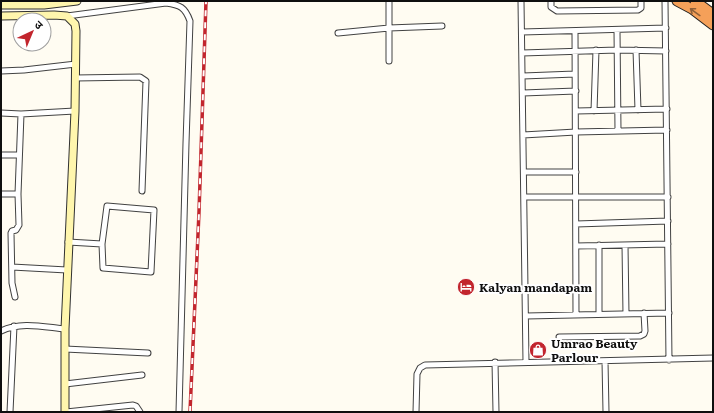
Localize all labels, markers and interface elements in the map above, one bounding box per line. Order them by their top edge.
one-way arrow [690,8,701,16]
north arrow [12,12,52,52]
text: उ [32,16,48,32]
hotel icon: Kalyan mandapam [456,277,476,297]
place label: Kalyan mandapam [479,278,592,296]
place label: Umrao Beauty Parlour [551,334,638,366]
shop icon: Umrao Beauty Parlour [528,340,548,360]

